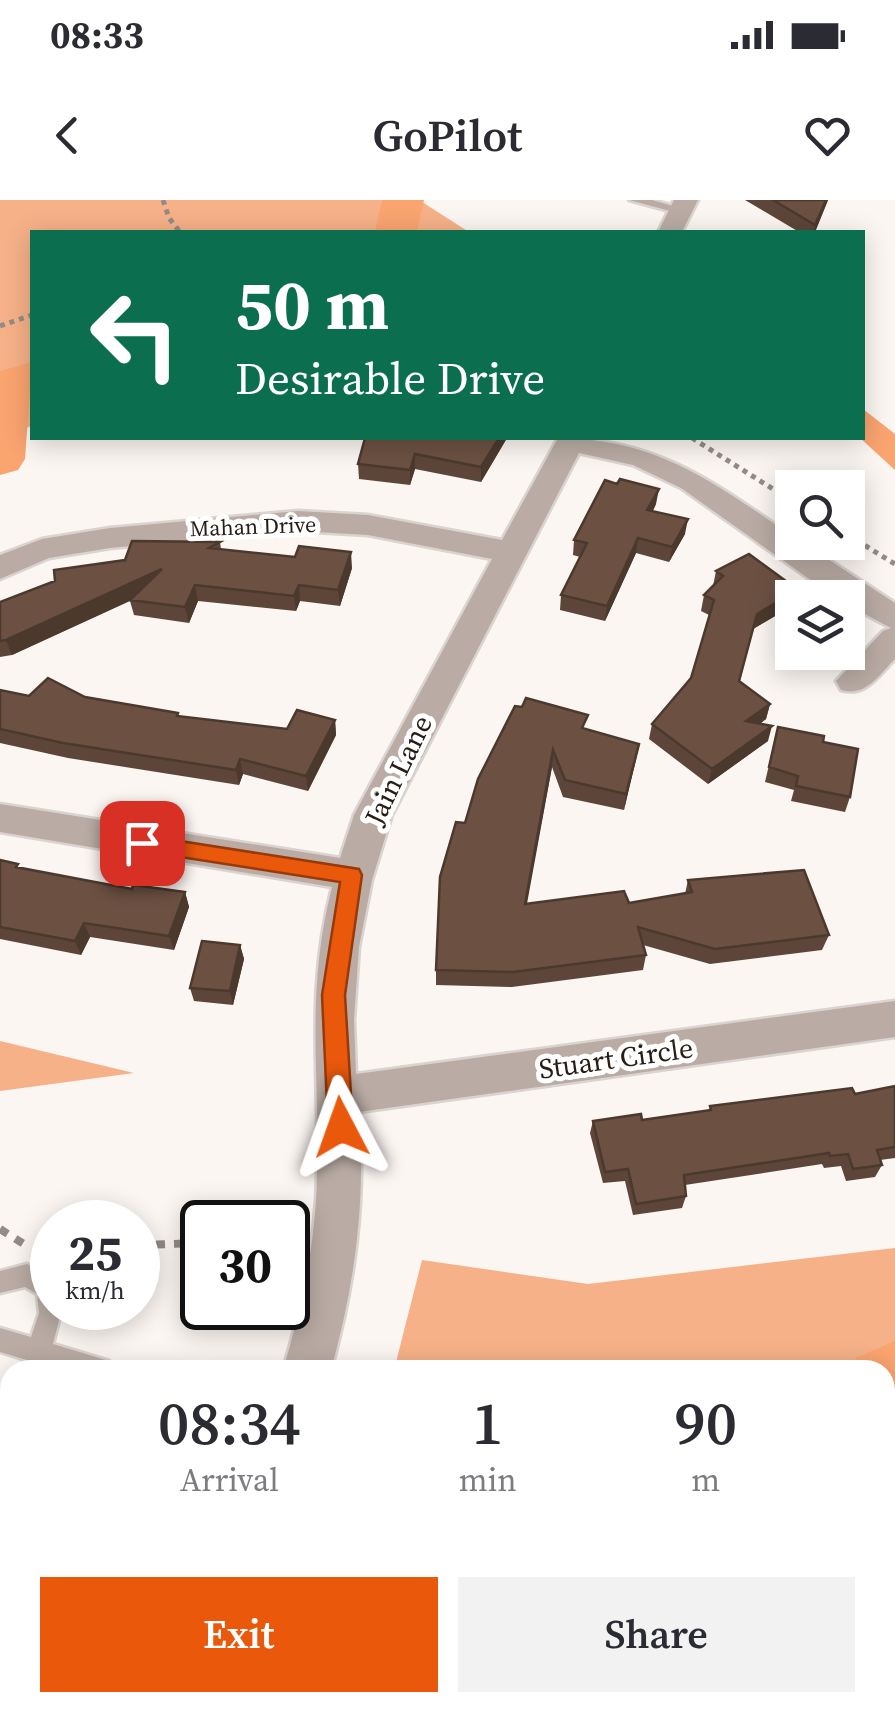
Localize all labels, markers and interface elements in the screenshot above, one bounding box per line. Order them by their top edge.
text: 08:33 [50,9,144,61]
text: GoPilot [373,104,522,166]
icon: back [40,108,95,163]
icon: heart [800,108,855,163]
text: 50 m [235,256,389,352]
icon: left [70,270,200,400]
text: Desirable Drive [235,347,545,409]
map controls [775,470,865,670]
button: search [775,470,865,560]
street label: Mahan Drive [189,509,317,543]
button: layers [775,580,865,670]
street label: Jain Lane [355,709,441,832]
pin [100,801,185,886]
icon: arrive [115,816,170,871]
street label: Stuart Circle [537,1028,695,1088]
position arrow [289,1075,393,1179]
speed limit sign: 30 [180,1200,310,1330]
text: 25 [68,1218,122,1287]
text: km/h [65,1273,125,1307]
text: 08:34 [158,1382,301,1464]
text: 1 [472,1382,503,1464]
text: 90 [675,1382,737,1464]
text: Arrival [180,1458,279,1502]
text: min [459,1458,517,1502]
text: m [691,1458,720,1502]
button: Exit [40,1577,438,1692]
button: Share [458,1577,855,1692]

